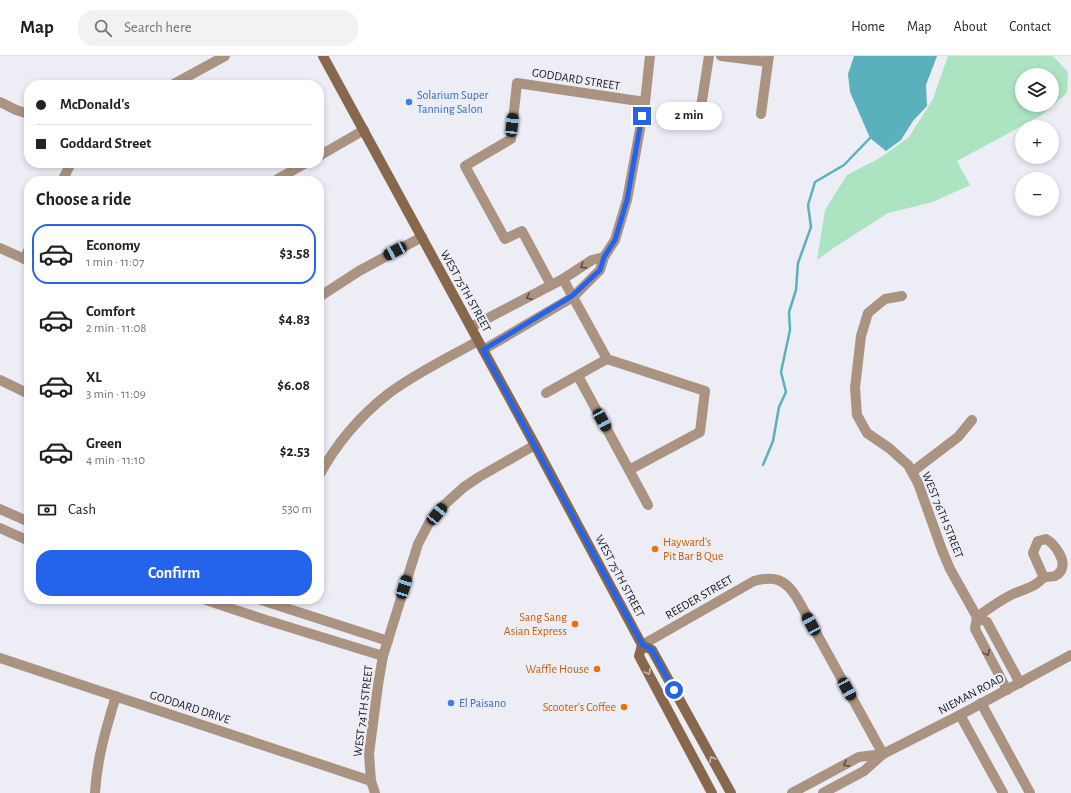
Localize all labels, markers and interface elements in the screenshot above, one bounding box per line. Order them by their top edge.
search box [78,10,358,46]
icon: search [92,17,114,39]
text: Map [20,18,54,37]
text: Search here [124,20,192,35]
text: Home [851,20,885,34]
text: Map [907,20,931,34]
text: About [953,20,987,34]
text: Contact [1009,20,1051,34]
street label: GODDARD STREET [531,66,621,92]
map controls [1015,68,1059,216]
button: layers [1015,68,1059,112]
place label: Solarium Super Tanning Salon [417,89,488,115]
text: McDonald's [60,97,130,112]
marker: Solarium Super Tanning Salon [404,97,414,107]
callout: 2 min [656,102,722,130]
route end [633,107,651,125]
text: 2 min [675,109,703,122]
car [505,112,519,138]
button: + [1015,120,1059,164]
text: Goddard Street [60,136,151,151]
button: − [1015,172,1059,216]
text: Choose a ride [36,191,131,209]
icon: car [38,236,74,272]
text: Economy [86,238,140,253]
car [382,240,408,262]
text: $3.58 [279,246,310,261]
street label: WEST 75TH STREET [439,248,493,334]
text: 1 min · 11:07 [86,256,144,269]
one-way arrow [580,262,587,269]
one-way arrow [525,292,533,300]
icon: car [38,302,74,338]
text: Comfort [86,304,135,319]
text: $4.83 [278,312,310,327]
text: 2 min · 11:08 [86,322,147,335]
icon: car [38,368,74,404]
text: XL [86,370,102,385]
text: $6.08 [277,378,310,393]
text: 3 min · 11:09 [86,388,146,401]
car [591,407,613,433]
icon: car [38,434,74,470]
text: Green [86,436,122,451]
text: $2.53 [280,444,310,459]
text: 4 min · 11:10 [86,454,145,467]
street label: WEST 76TH STREET [920,470,966,560]
icon: cash [36,499,58,521]
car [425,501,449,527]
text: Cash [68,502,96,517]
text: 530 m [282,503,312,516]
street label: WEST 75TH STREET [593,533,647,619]
place label: Hayward's Pit Bar B Que [663,536,723,563]
marker: Hayward's Pit Bar B Que [650,544,660,554]
button: Confirm [36,550,312,596]
street label: REEDER STREET [663,573,735,621]
car [395,574,413,600]
place label: Sang Sang Asian Express [504,611,567,637]
car [800,611,822,637]
marker: Sang Sang Asian Express [570,619,580,629]
one-way arrow [982,649,990,656]
place label: Waffle House [526,663,589,675]
street label: WEST 74TH STREET [351,664,375,757]
marker: Waffle House [592,664,602,674]
one-way arrow [644,668,651,676]
street label: NIEMAN ROAD [936,672,1006,716]
car [836,676,858,702]
route start [665,681,683,699]
street label: GODDARD DRIVE [148,688,232,726]
place label: El Paisano [459,697,506,709]
marker: El Paisano [446,698,456,708]
place label: Scooter's Coffee [543,701,616,713]
marker: Scooter's Coffee [619,702,629,712]
one-way arrow [709,756,716,763]
one-way arrow [843,760,850,767]

